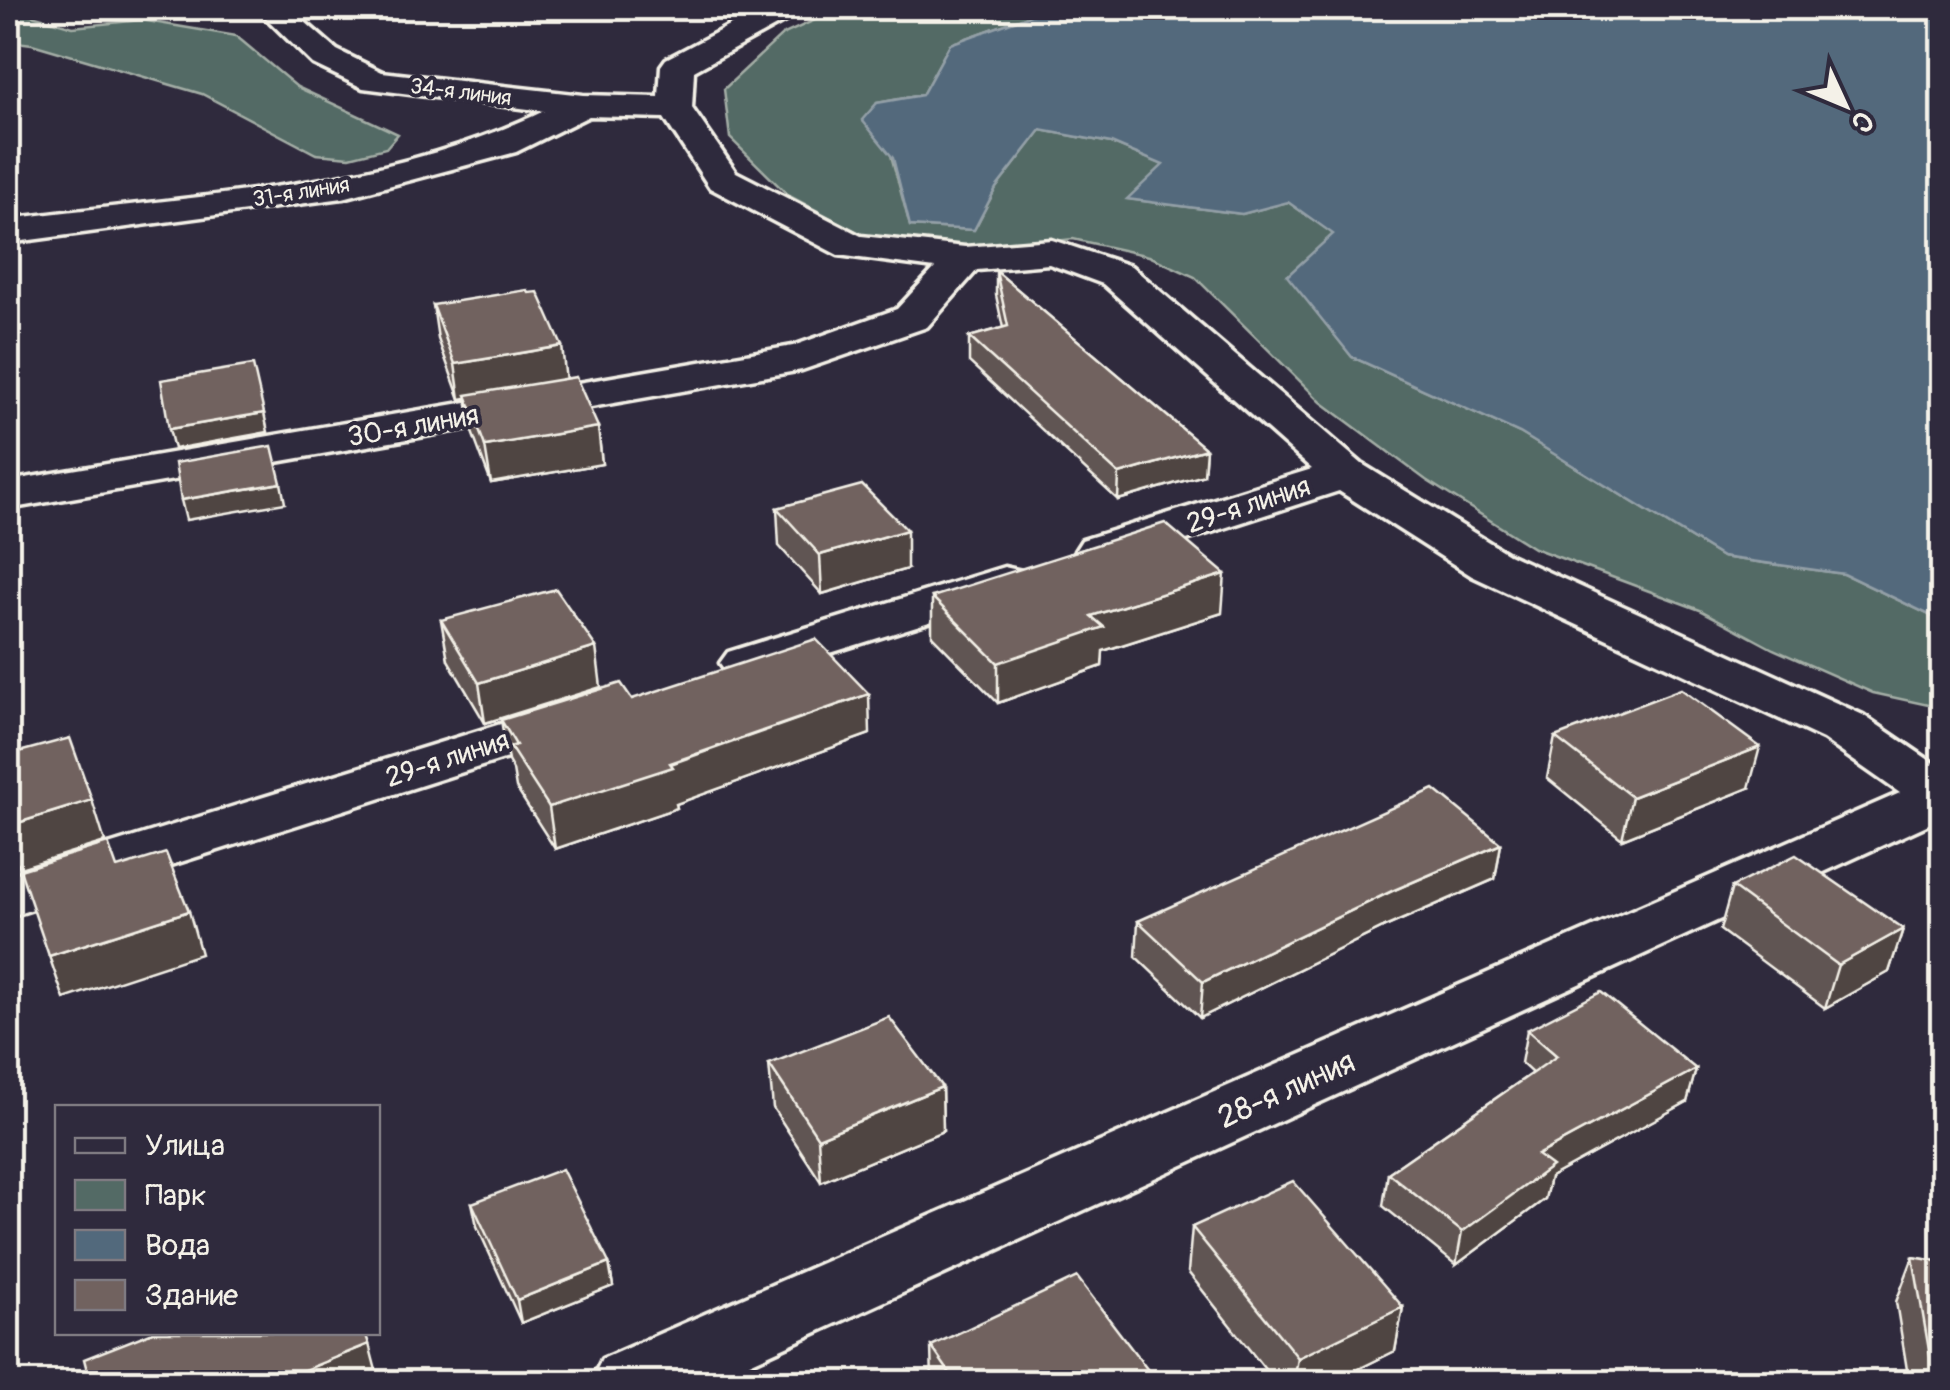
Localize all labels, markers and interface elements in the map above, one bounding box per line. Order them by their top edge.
north arrow [1795,55,1895,155]
street label: 34-я линия [409,72,513,112]
text: С [1843,103,1880,140]
street label: 31-я линия [251,171,352,213]
street label: 30-я линия [345,398,482,455]
street label: 29-я линия [1182,469,1315,542]
street label: 29-я линия [381,723,514,796]
street label: 28-я линия [1212,1042,1361,1138]
legend [55,1105,380,1335]
text: Улица [145,1127,225,1164]
text: Парк [145,1177,207,1214]
text: Вода [145,1227,210,1264]
text: Здание [145,1277,238,1314]

